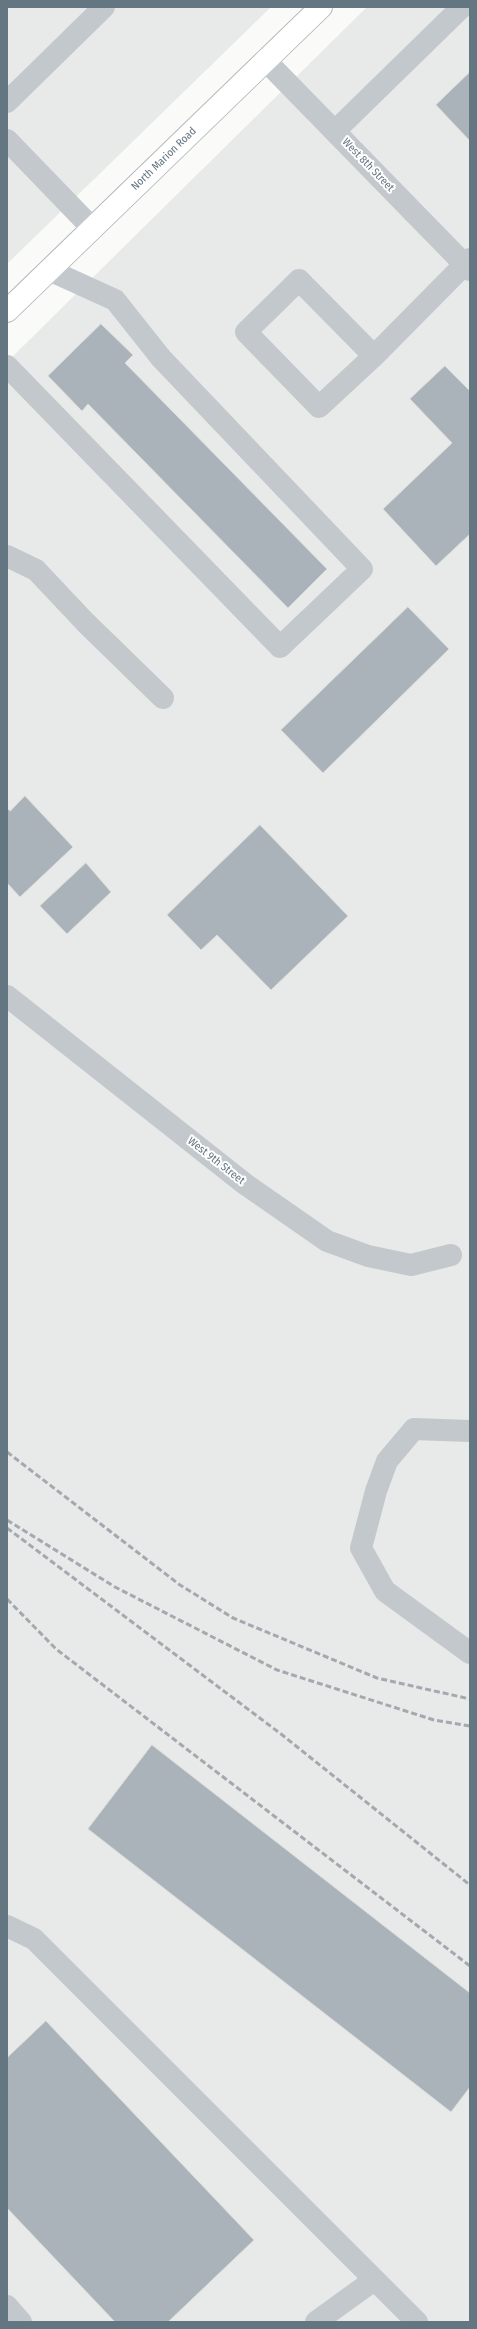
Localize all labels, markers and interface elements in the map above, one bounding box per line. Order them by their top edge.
street label: North Marion Road [129,125,199,193]
street label: West 8th Street [339,136,397,194]
street label: West 9th Street [185,1135,247,1187]

